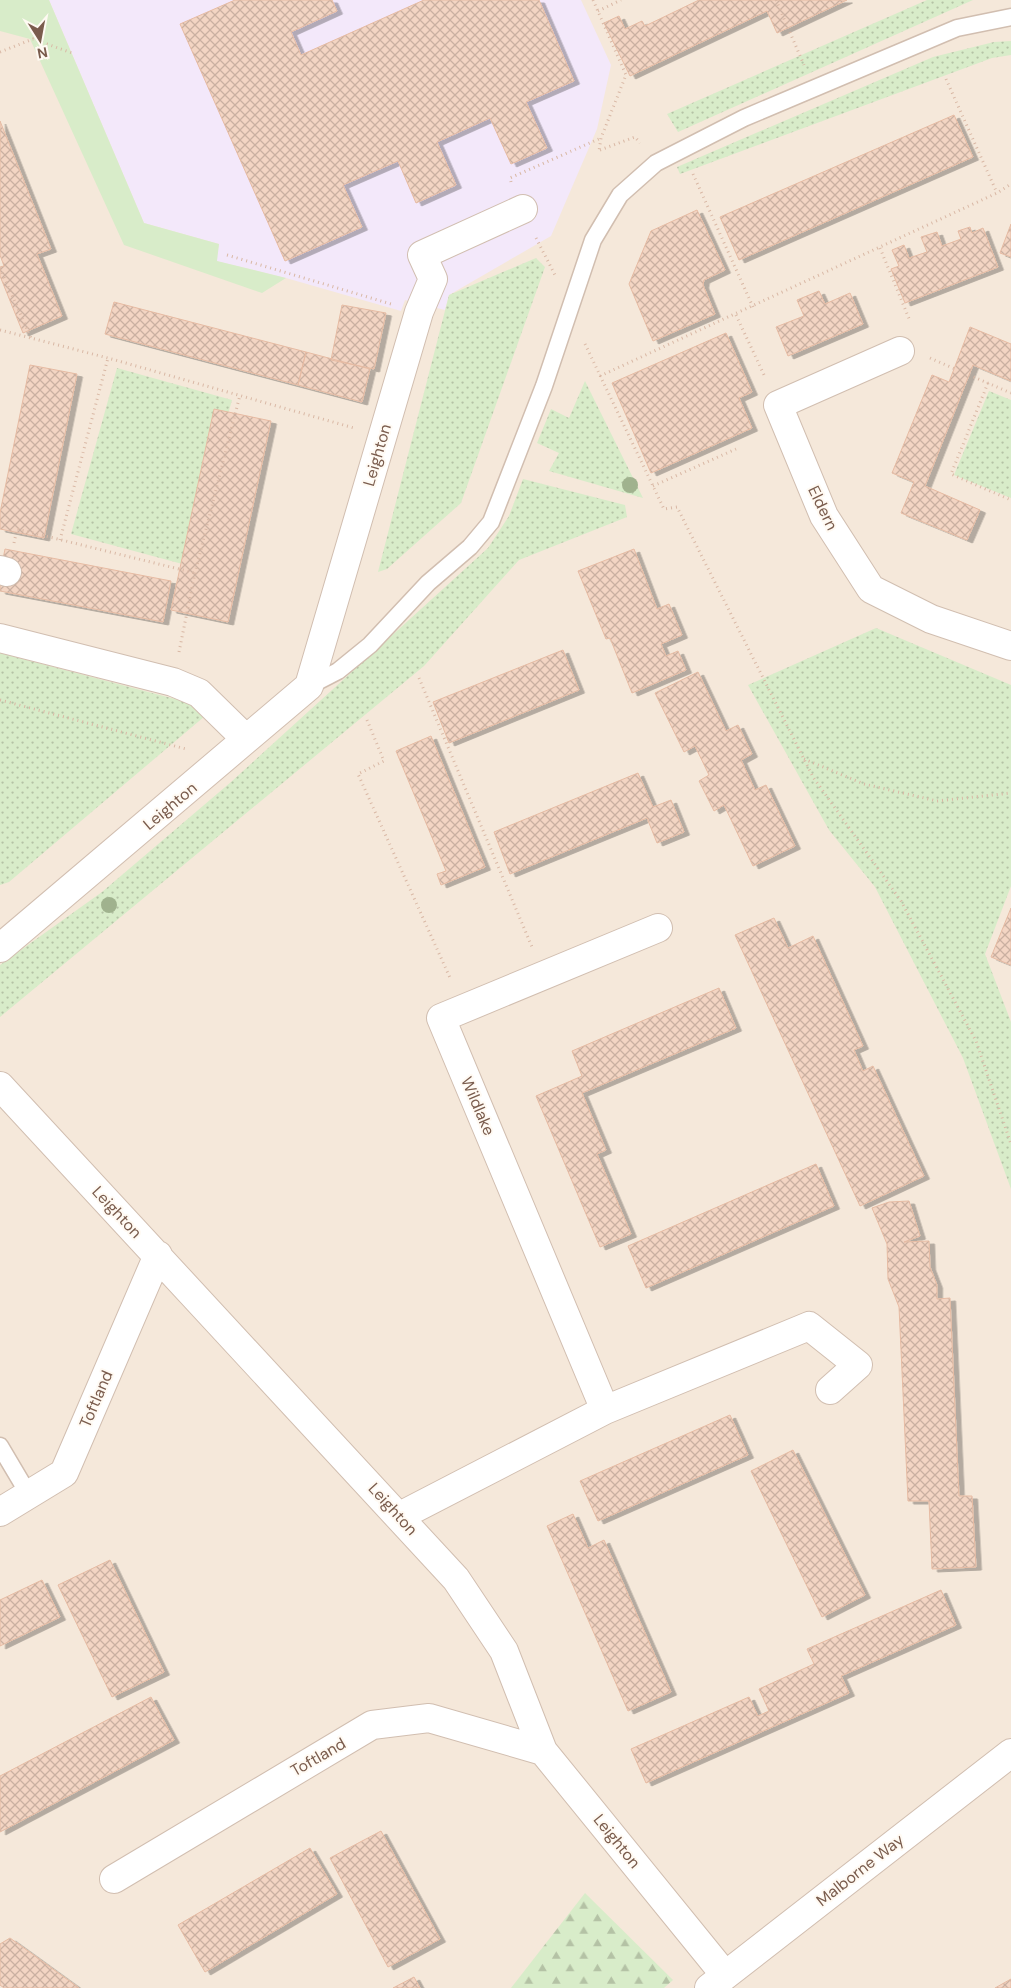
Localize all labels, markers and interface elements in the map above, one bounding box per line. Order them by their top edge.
north arrow [15,15,65,65]
text: N [36,43,49,63]
street label: Leighton [358,421,396,489]
street label: Eldern [803,482,843,534]
street label: Leighton [139,777,201,835]
street label: Wildlake [456,1073,500,1139]
street label: Leighton [88,1181,146,1243]
street label: Toftland [75,1367,117,1431]
street label: Leighton [364,1478,422,1540]
street label: Toftland [287,1733,349,1781]
street label: Leighton [589,1810,645,1872]
street label: Malborne Way [812,1829,908,1911]

